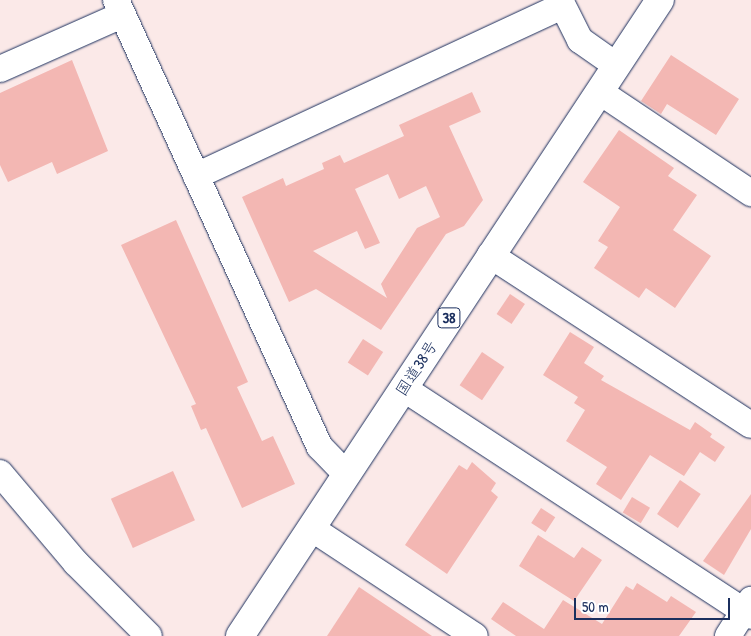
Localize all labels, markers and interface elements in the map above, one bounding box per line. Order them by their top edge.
road number: 38 [436,306,462,330]
street label: 国道38号 [391,337,441,399]
scale bar [576,588,732,620]
text: 50 m [582,596,609,617]

